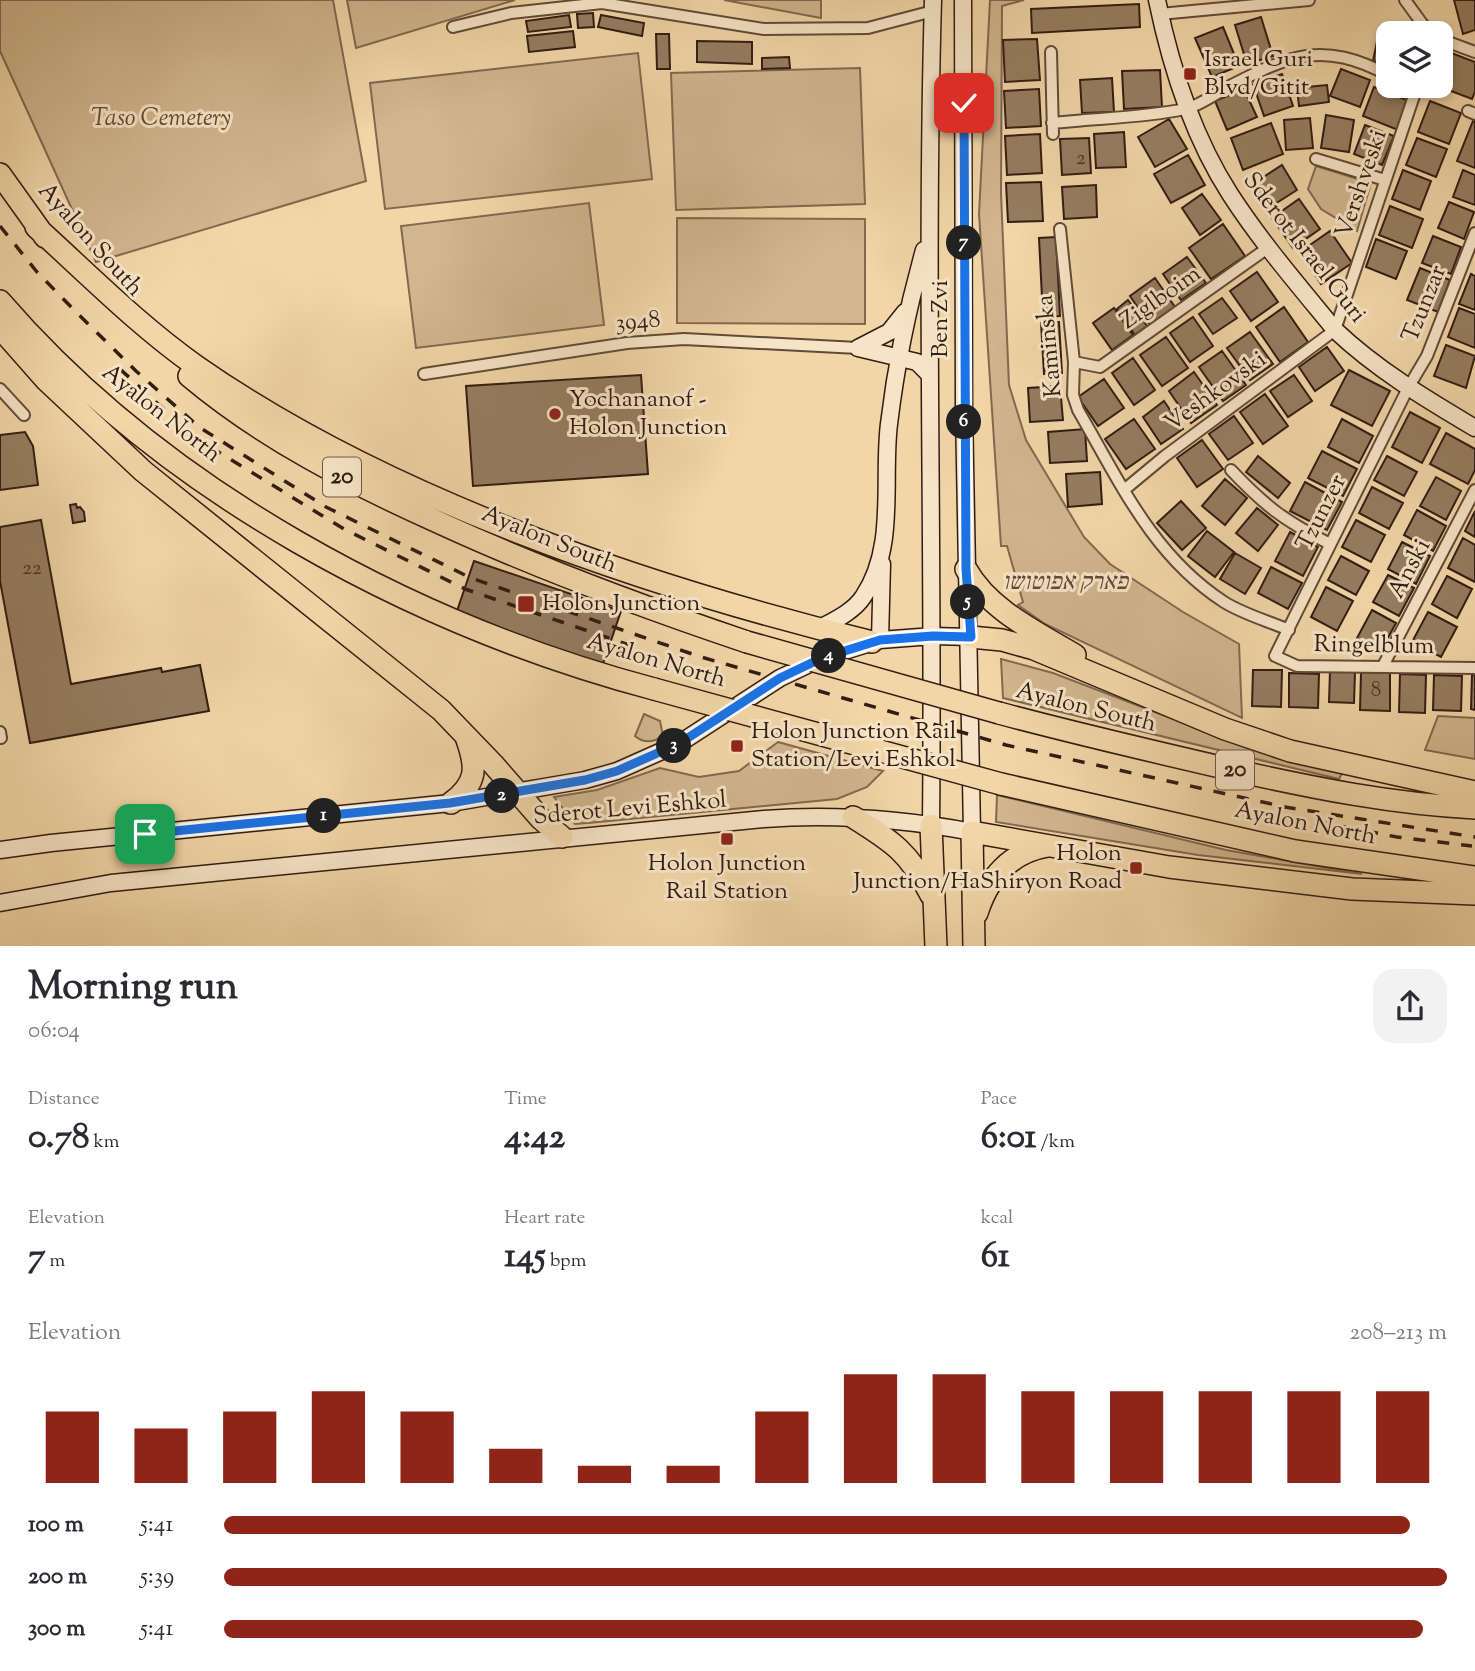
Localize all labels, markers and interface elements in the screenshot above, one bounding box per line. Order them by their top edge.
map controls [1376,21,1453,98]
button: layers [1376,21,1453,98]
place label: Israel Guri Blvd/Gitit [1204,43,1313,105]
marker: Israel Guri Blvd/Gitit [1182,66,1198,82]
pin [934,73,994,133]
icon: check [945,84,983,122]
park label: Taso Cemetery [91,102,231,136]
street label: Vershveski [1328,125,1397,243]
house number: 2 [1076,144,1086,174]
street label: Sderot Israel Guri [1234,165,1374,331]
street label: Ayalon South [29,175,151,305]
pin: 7 [946,226,982,260]
text: 7 [959,229,968,256]
street label: Ziglboim [1114,258,1208,338]
street label: Tzunzar [1394,260,1456,348]
street label: Ben Zvi [924,280,958,358]
street label: Kaminska [1029,293,1071,399]
street label: 3948 [614,303,662,341]
street label: Veshkovski [1158,343,1274,441]
street label: Ayalon North [94,356,228,472]
place label: Yochananof - Holon Junction [569,383,728,445]
pin: 6 [946,404,982,440]
marker: Yochananof - Holon Junction [547,406,563,422]
text: 6 [959,408,968,435]
road number: 20 [323,457,361,496]
street label: Tzunzer [1288,469,1356,557]
street label: Ayalon South [476,497,622,583]
street label: Anski [1380,533,1440,605]
house number: 22 [22,554,42,584]
park label: פארק אפוטושו [1002,566,1130,600]
pin: 5 [950,584,986,620]
place label: Holon Junction [542,587,701,621]
text: 5 [964,588,971,615]
marker: Holon Junction [516,594,536,614]
street label: Ayalon North [582,625,730,697]
street label: Ringelblum [1313,628,1435,664]
pin: 4 [812,638,846,674]
text: 4 [824,642,833,669]
street label: Ayalon South [1012,674,1160,742]
house number: 8 [1371,676,1381,706]
place label: Holon Junction Rail Station/Levi Eshkol [751,715,957,777]
pin: 3 [656,728,692,764]
text: 3 [670,732,677,759]
marker: Holon Junction Rail Station/Levi Eshkol [729,738,745,754]
road number: 20 [1216,750,1254,790]
pin: 2 [484,778,520,814]
text: 2 [497,782,506,809]
street label: Sderot Levi Eshkol [532,784,729,834]
street label: Ayalon North [1231,794,1379,854]
pin: 1 [306,798,342,834]
text: 1 [320,802,327,829]
pin [115,804,175,864]
icon: arrive [126,815,164,853]
marker: Holon Junction Rail Station [719,831,735,847]
place label: Holon Junction/HaShiryon Road [851,837,1122,899]
place label: Holon Junction Rail Station [648,847,806,909]
marker: Holon Junction/HaShiryon Road [1128,860,1144,876]
text: Morning run [28,962,238,1016]
button: share [1373,969,1447,1043]
text: 06:04 [28,1015,80,1048]
text: Distance [28,1086,100,1113]
text: Time [504,1086,547,1113]
text: Pace [981,1086,1017,1113]
text: 0.78 [28,1113,89,1164]
text: 4:42 [504,1113,565,1164]
text: 6:01 [981,1113,1037,1164]
text: km [89,1129,120,1156]
text: /km [1037,1129,1075,1156]
text: Elevation [28,1205,105,1232]
text: Heart rate [504,1205,585,1232]
text: kcal [981,1205,1013,1232]
text: 7 [28,1232,46,1283]
text: 145 [504,1232,546,1283]
text: 61 [981,1232,1010,1283]
text: m [46,1248,65,1275]
text: bpm [546,1248,586,1275]
text: Elevation [28,1317,121,1350]
text: 208–213 m [1350,1317,1447,1350]
text: 100 m [28,1509,84,1542]
text: 5:41 [140,1509,173,1542]
text: 200 m [28,1561,87,1594]
text: 5:39 [140,1561,174,1594]
text: 300 m [28,1613,85,1646]
text: 5:41 [140,1613,173,1646]

